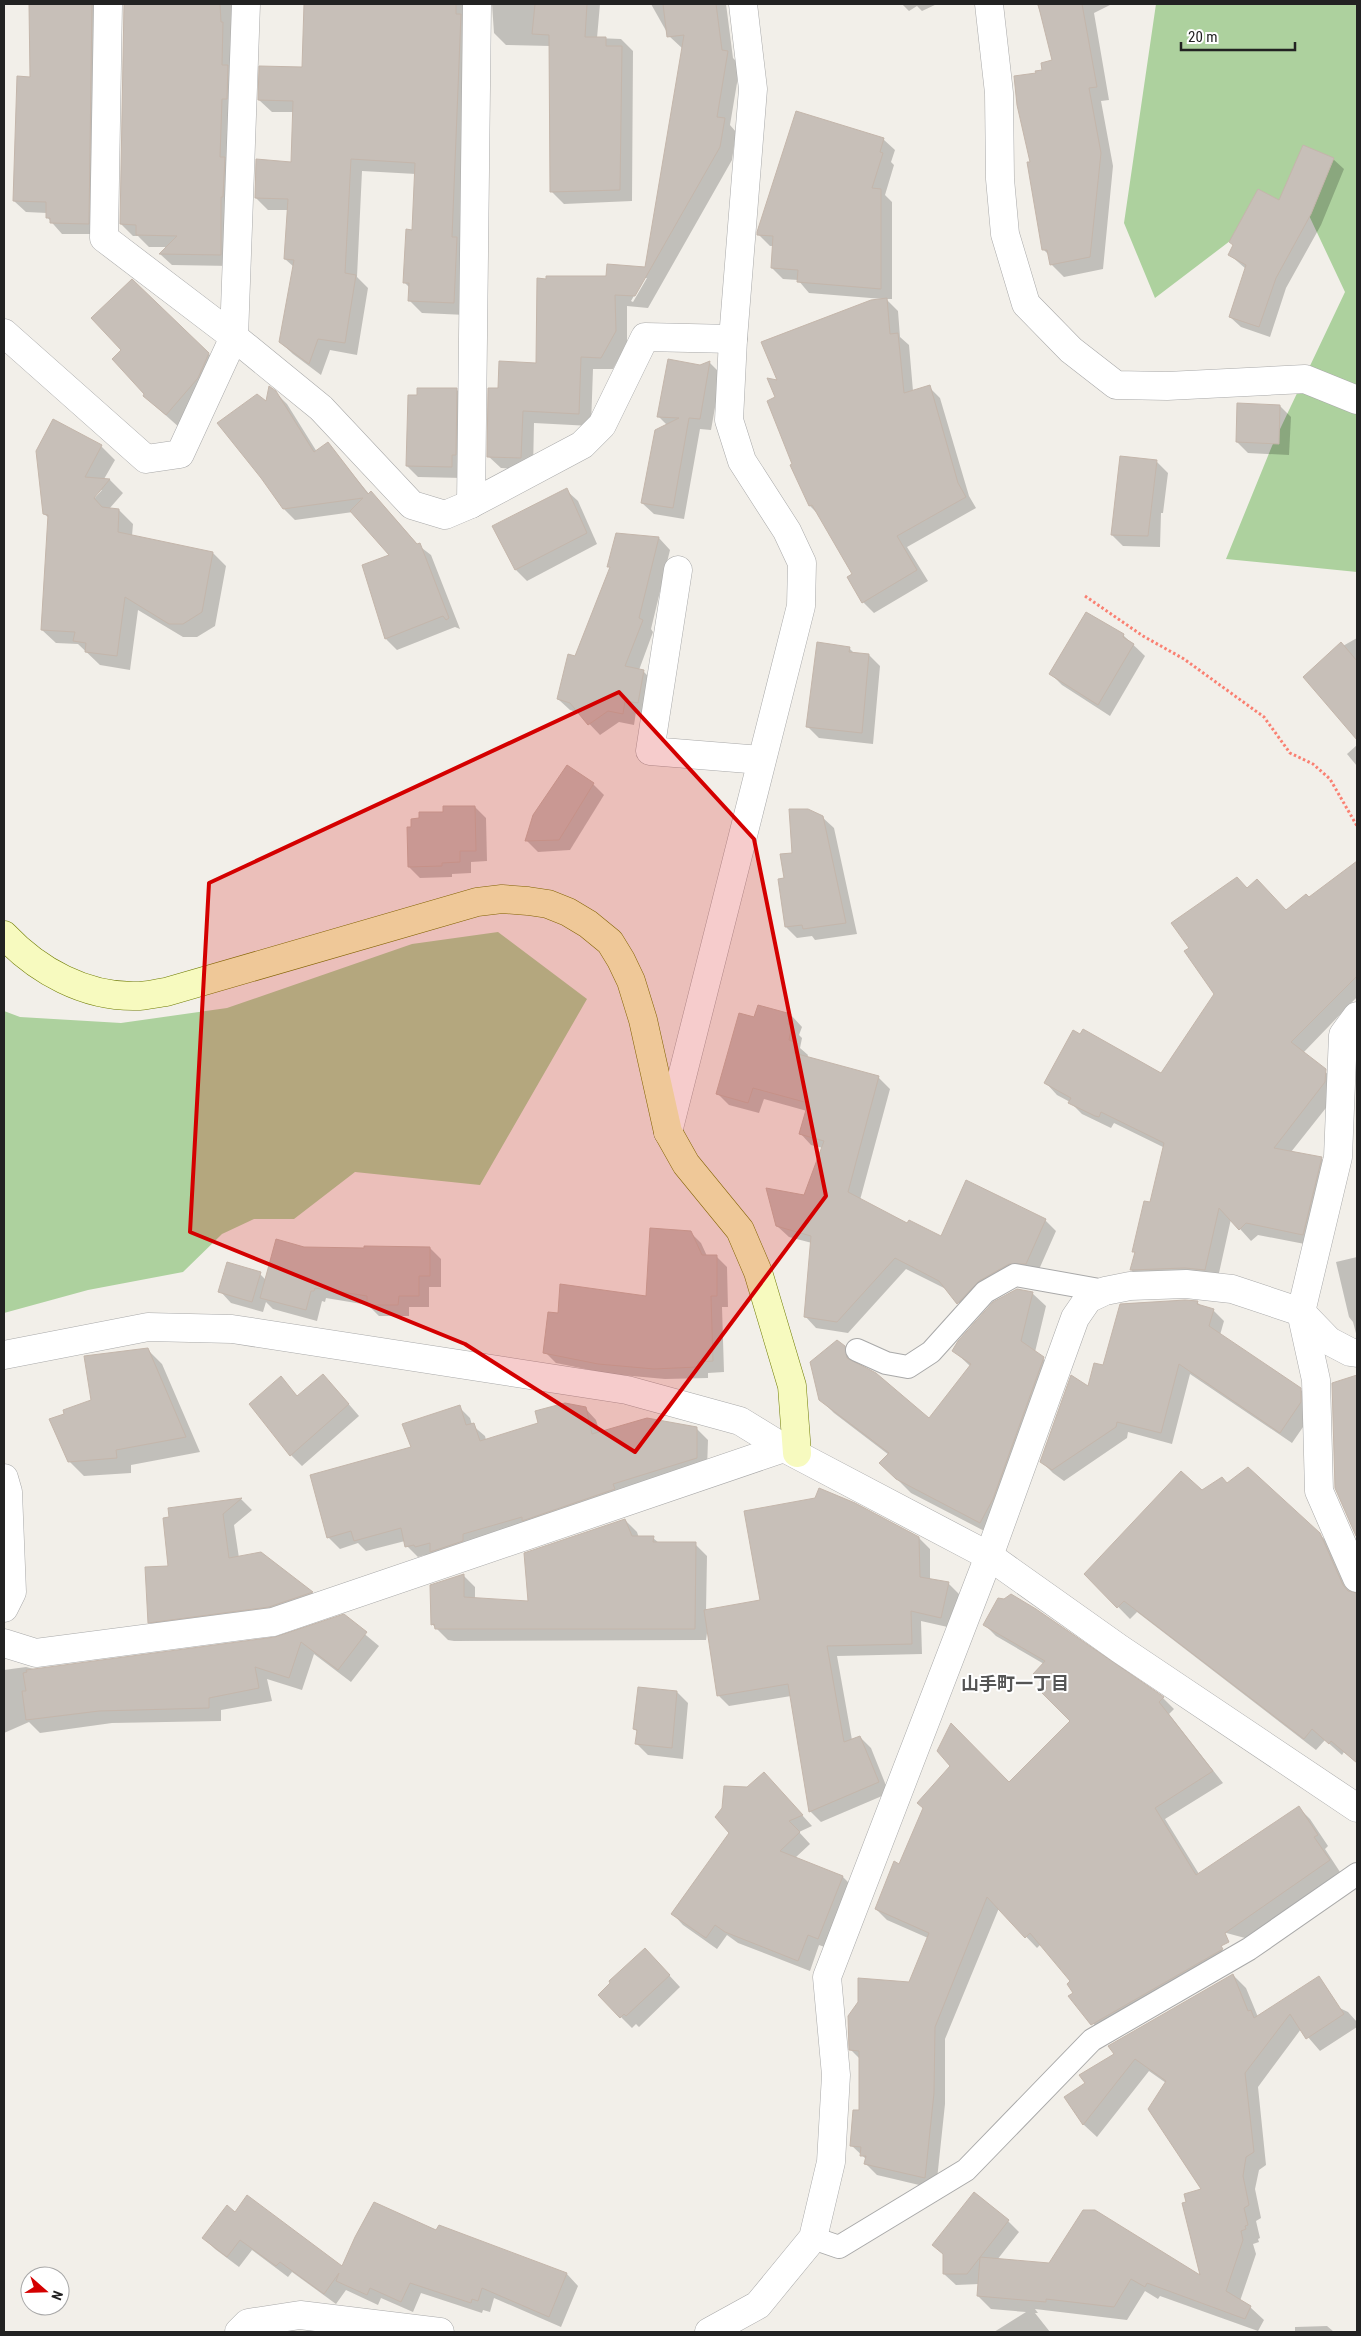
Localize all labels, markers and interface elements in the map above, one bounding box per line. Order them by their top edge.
scale bar [1181,20,1295,52]
text: 20 m [1188,28,1218,46]
district label: 山手町一丁目 [961,1673,1069,1694]
north arrow [20,2266,70,2316]
text: N [48,2289,66,2302]

